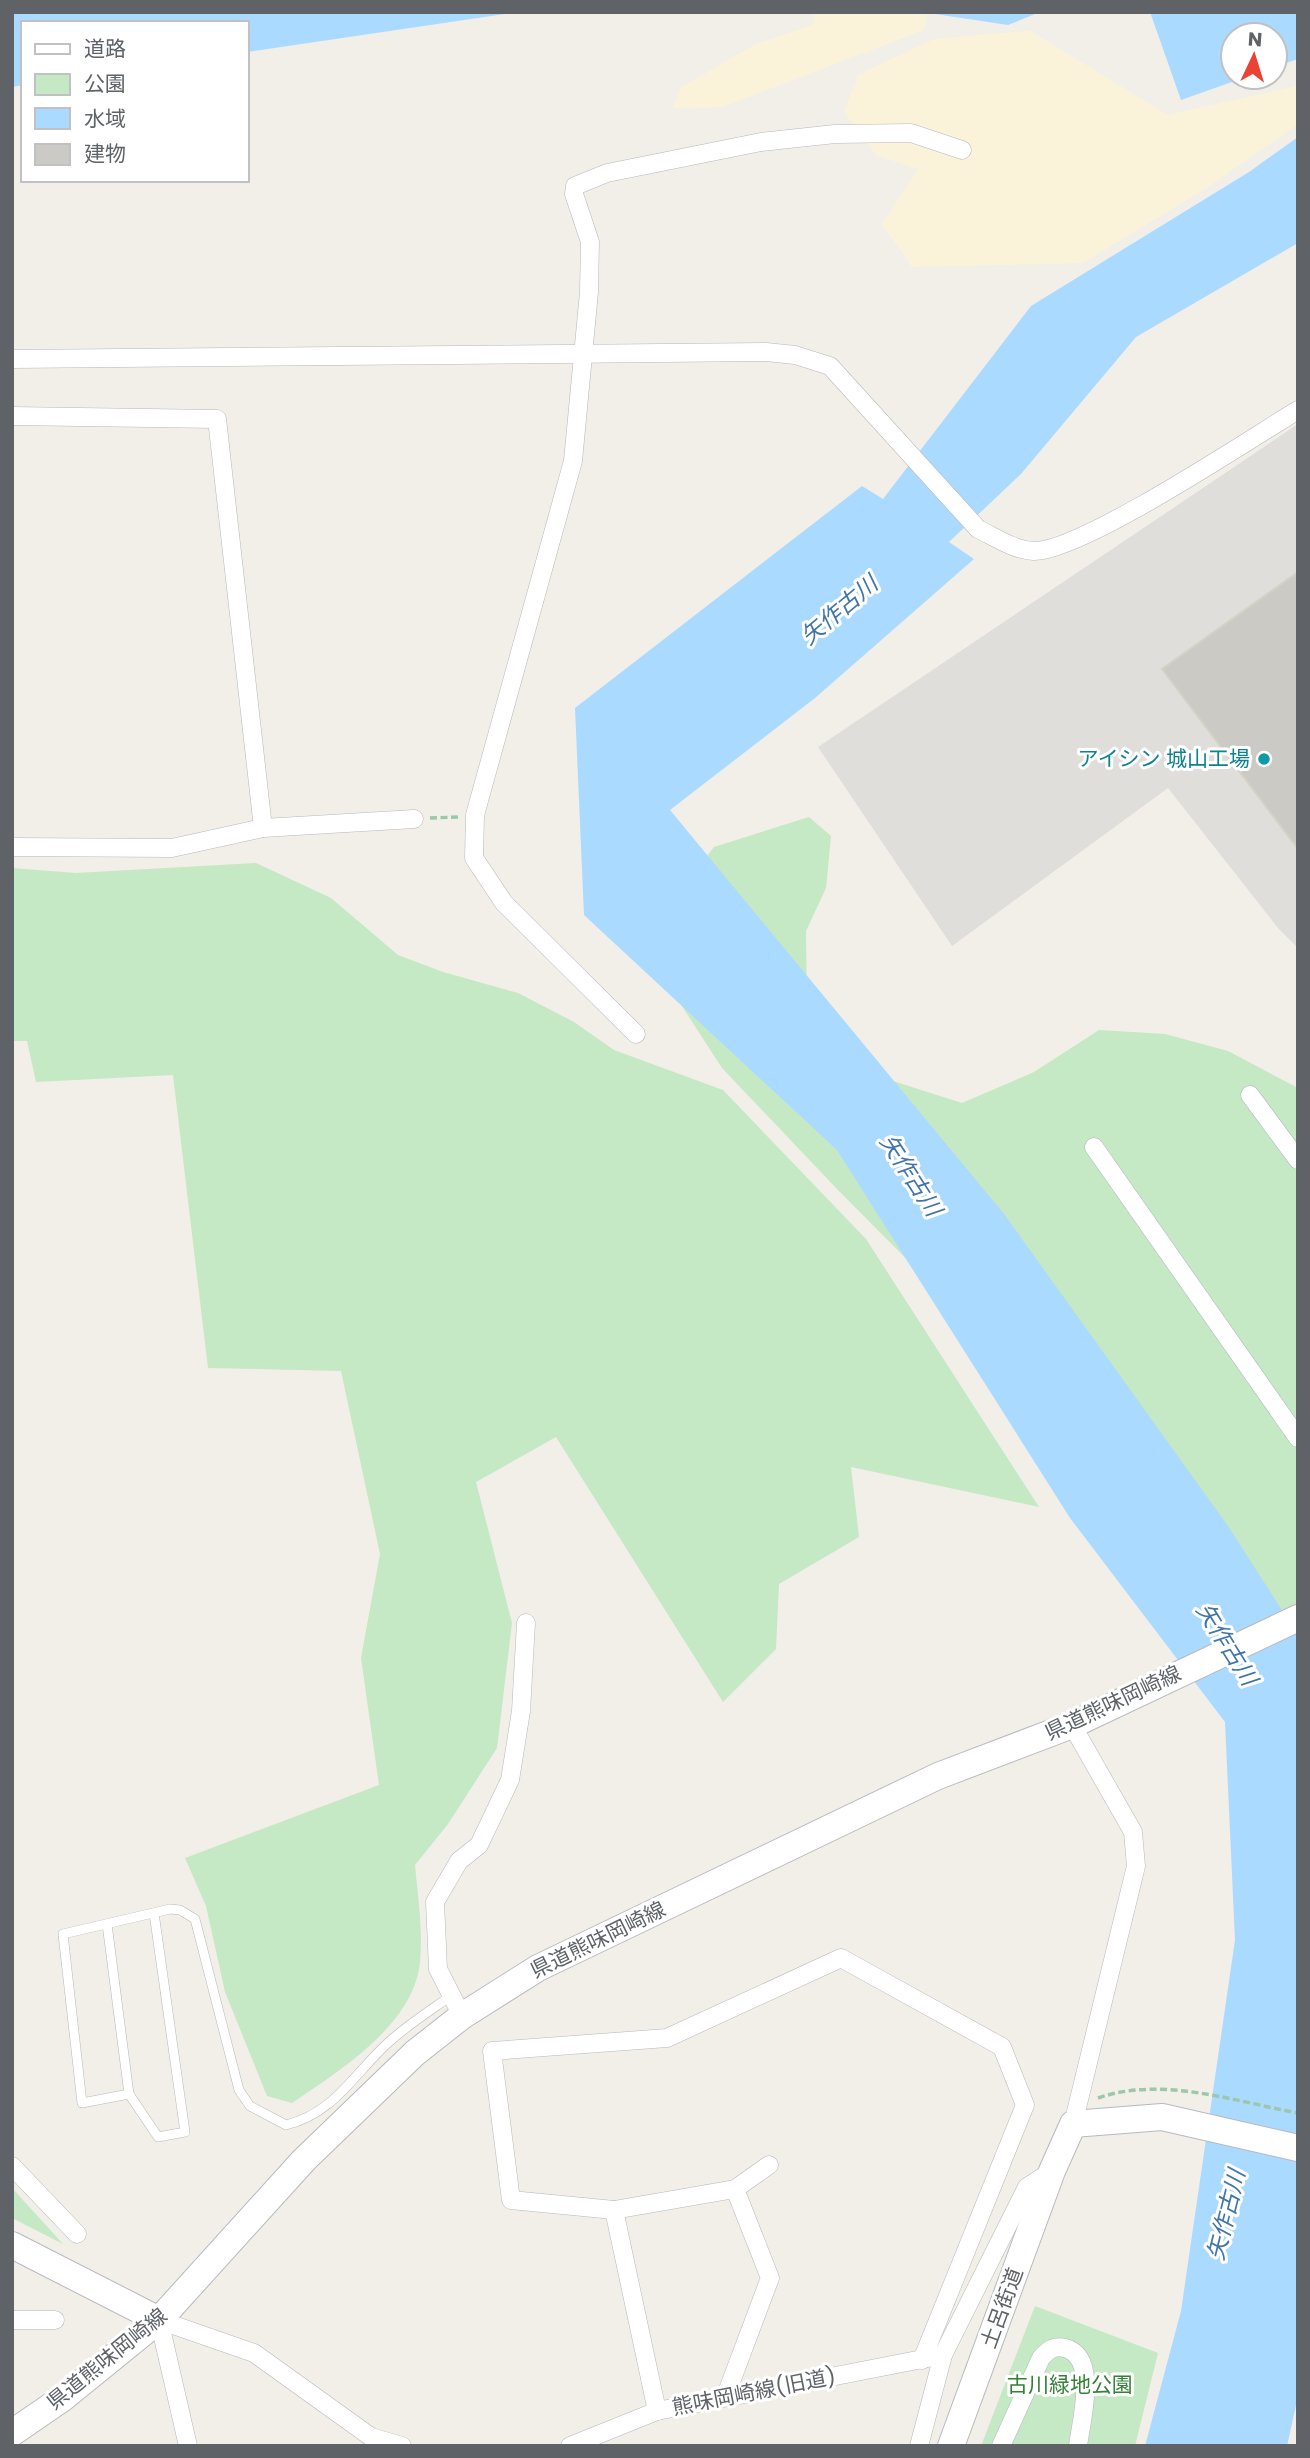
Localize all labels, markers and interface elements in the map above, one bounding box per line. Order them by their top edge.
legend [21,21,248,182]
north arrow [1219,21,1289,91]
text: N [1247,26,1263,54]
text: 道路 [84,34,126,63]
text: 公園 [84,69,126,98]
text: 水域 [84,104,126,133]
text: 建物 [84,139,126,168]
water label: 矢作古川 [793,566,887,652]
place label: アイシン 城山工場 [1077,744,1250,773]
marker: アイシン 城山工場 [1256,751,1272,767]
water label: 矢作古川 [873,1128,951,1225]
water label: 矢作古川 [1189,1597,1267,1694]
street label: 県道熊味岡崎線 [1040,1658,1186,1747]
street label: 県道熊味岡崎線 [525,1894,670,1985]
water label: 矢作古川 [1199,2164,1253,2264]
street label: 土呂街道 [974,2263,1030,2352]
street label: 県道熊味岡崎線 [40,2301,173,2416]
street label: 熊味岡崎線(旧道) [670,2361,838,2422]
park label: 古川緑地公園 [1007,2370,1133,2399]

